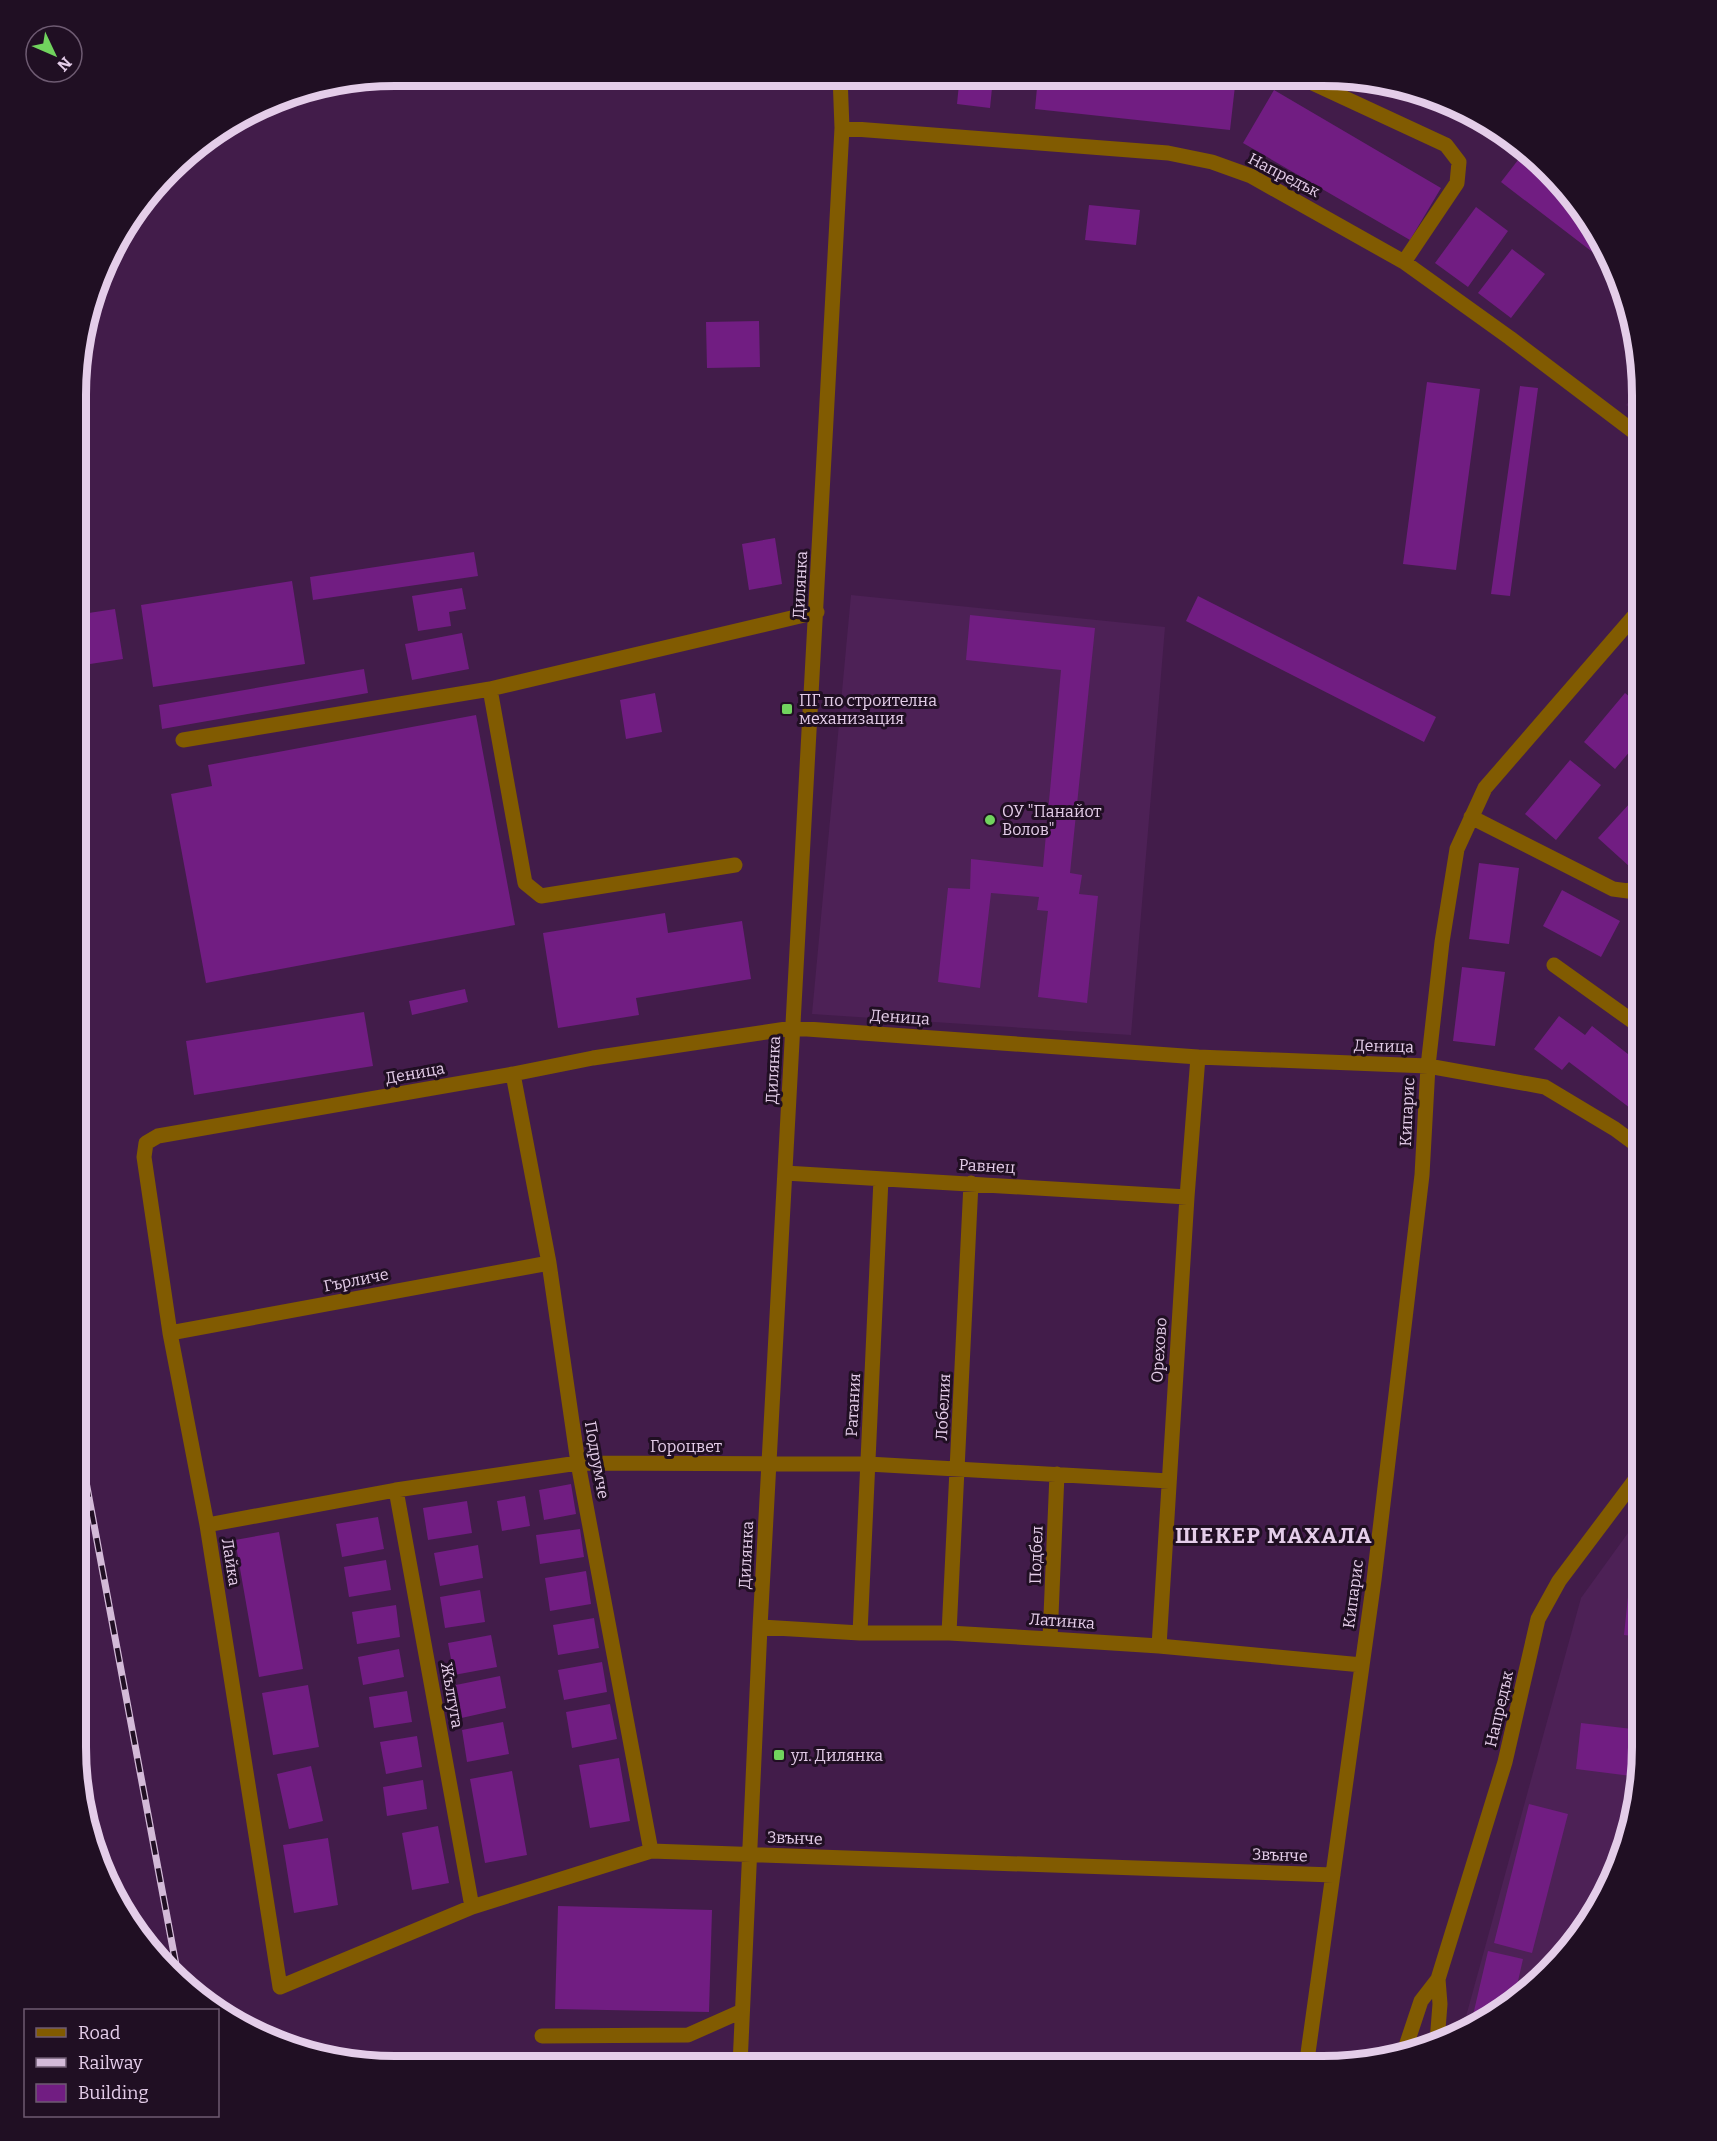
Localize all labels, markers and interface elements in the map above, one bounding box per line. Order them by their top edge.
north arrow [24,24,84,84]
text: N [53,53,76,75]
street label: Напредък [1245,149,1323,201]
street label: Дилянка [789,550,811,620]
place label: ПГ по строителна механизация [799,691,937,728]
marker: ПГ по строителна механизация [780,702,794,716]
place label: ОУ "Панайот Волов" [1002,802,1102,839]
marker: ОУ "Панайот Волов" [983,813,997,827]
street label: Деница [869,1005,931,1029]
street label: Дилянка [762,1035,784,1105]
street label: Деница [1354,1035,1415,1057]
street label: Деница [384,1058,446,1088]
street label: Кипарис [1396,1077,1418,1147]
street label: Равнец [958,1155,1016,1177]
street label: Гърличе [322,1264,390,1296]
street label: Орехово [1147,1317,1171,1383]
street label: Ратания [842,1373,864,1437]
street label: Лобелия [932,1373,954,1441]
street label: Подрумче [581,1420,613,1500]
street label: Гороцвет [650,1437,722,1456]
street label: Дилянка [735,1520,757,1590]
district label: ШЕКЕР МАХАЛА [1175,1522,1373,1549]
street label: Подбел [1025,1526,1047,1584]
street label: Лайка [218,1537,244,1587]
street label: Кипарис [1339,1558,1367,1630]
street label: Латинка [1028,1609,1096,1633]
street label: Жълтуга [437,1660,467,1730]
street label: Напредък [1481,1668,1517,1749]
place label: ул. Дилянка [790,1746,883,1765]
marker: ул. Дилянка [772,1748,786,1762]
street label: Звънче [767,1828,823,1848]
street label: Звънче [1252,1845,1308,1865]
legend [24,2009,219,2117]
text: Road [78,2022,121,2044]
text: Railway [78,2052,143,2074]
text: Building [78,2082,149,2104]

